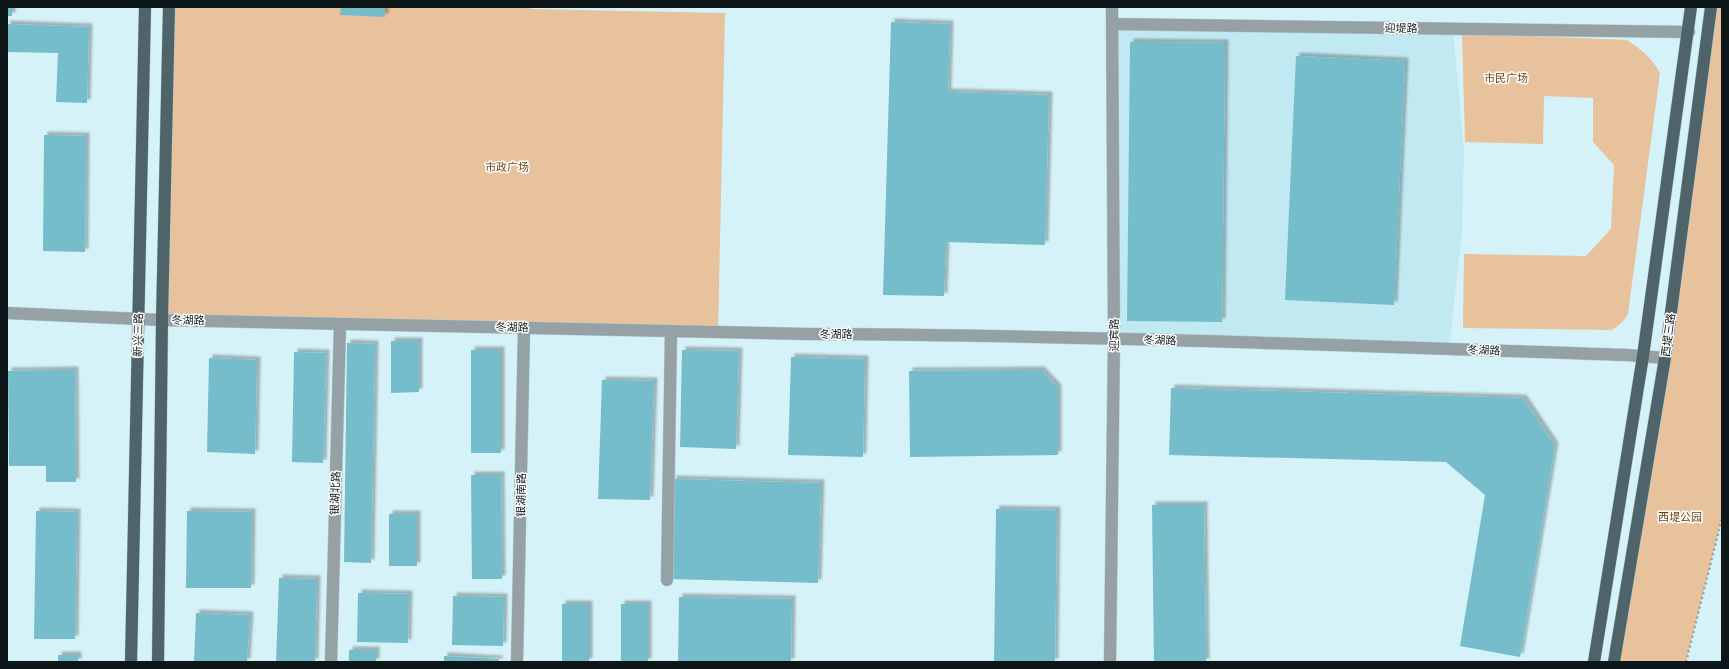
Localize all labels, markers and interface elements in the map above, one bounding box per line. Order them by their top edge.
street label: 迎堤路 [1384,21,1418,34]
park label: 市民广场 [1484,71,1528,84]
park label: 市政广场 [485,160,529,173]
street label: 西堤三路 [1658,312,1677,358]
street label: 新兴三路 [131,313,144,357]
street label: 冬湖路 [171,313,205,326]
street label: 迎宾路 [1107,319,1120,352]
street label: 冬湖路 [495,320,529,333]
street label: 冬湖路 [820,327,853,340]
street label: 冬湖路 [1143,332,1177,347]
street label: 冬湖路 [1467,342,1501,357]
street label: 银湖北路 [327,471,342,515]
street label: 银湖南路 [514,473,527,517]
park label: 西堤公园 [1658,510,1702,523]

